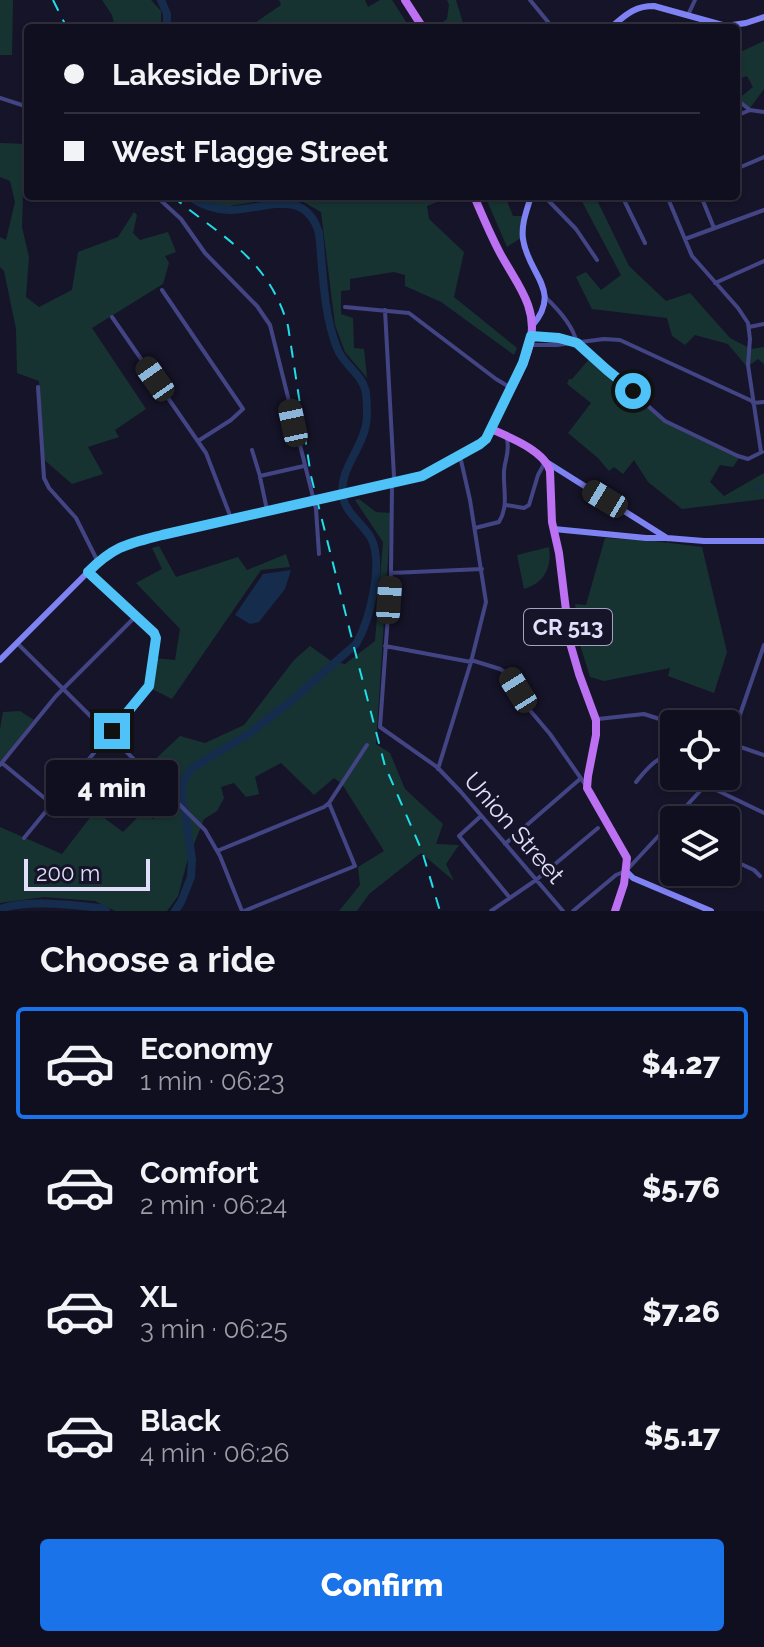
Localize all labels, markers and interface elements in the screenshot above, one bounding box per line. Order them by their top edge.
text: Lakeside Drive [112,57,322,92]
text: West Flagge Street [112,134,388,169]
car [131,352,179,406]
route start [615,373,651,409]
car [276,397,310,449]
car [578,476,632,522]
car [375,575,403,625]
road number: CR 513 [524,609,612,645]
car [495,663,541,717]
map controls [660,710,740,886]
button: locate [660,710,740,790]
route end [94,713,130,749]
callout: 4 min [46,759,178,815]
street label: Union Street [458,766,571,889]
text: 4 min [78,773,146,803]
button: layers [660,806,740,886]
scale bar [24,855,150,891]
text: 200 m [36,860,100,886]
text: Choose a ride [40,938,275,980]
icon: car [44,1027,116,1099]
text: Economy [140,1031,273,1066]
text: $4.27 [642,1046,720,1081]
text: 1 min · 06:23 [140,1066,285,1096]
icon: car [44,1151,116,1223]
text: Comfort [140,1155,259,1190]
text: $5.76 [642,1170,720,1205]
text: 2 min · 06:24 [140,1190,287,1220]
icon: car [44,1275,116,1347]
text: XL [140,1279,177,1314]
text: $7.26 [642,1294,720,1329]
text: 3 min · 06:25 [140,1314,288,1344]
icon: car [44,1399,116,1471]
text: Black [140,1403,221,1438]
text: $5.17 [644,1418,720,1453]
text: 4 min · 06:26 [140,1438,289,1468]
button: Confirm [40,1539,724,1631]

